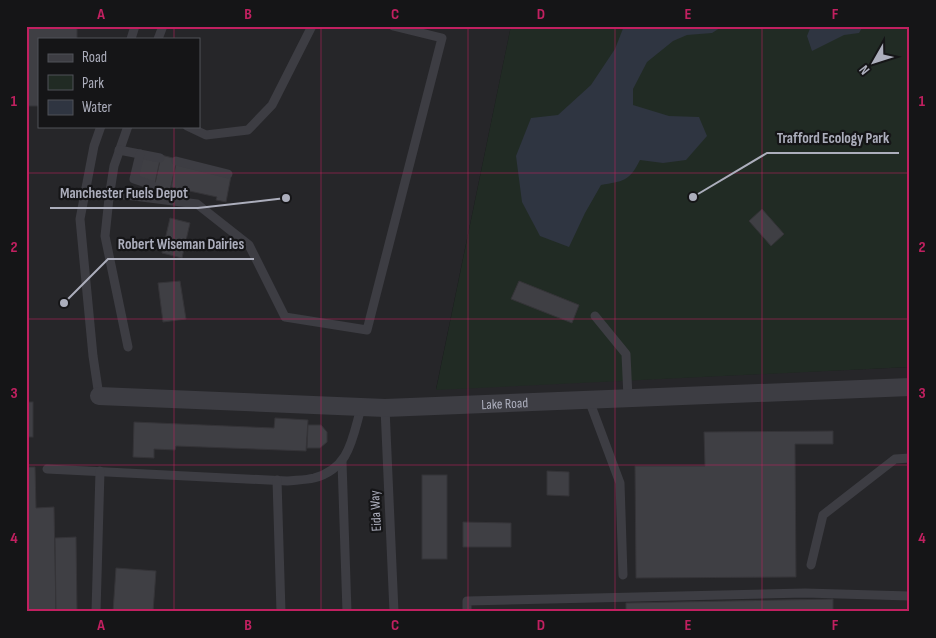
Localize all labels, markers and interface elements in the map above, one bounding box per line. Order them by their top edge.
text: A [96,5,105,24]
text: B [244,5,252,24]
text: C [391,5,399,24]
text: D [537,5,545,24]
text: E [685,5,692,24]
text: F [832,5,839,24]
legend [38,38,200,128]
north arrow [848,38,898,88]
text: Road [82,48,107,67]
text: N [855,62,873,78]
text: Park [82,74,104,93]
text: 1 [11,92,18,111]
text: 1 [919,92,926,111]
text: Water [82,98,113,117]
callout: Trafford Ecology Park [767,123,899,153]
text: Trafford Ecology Park [777,129,890,148]
callout: Manchester Fuels Depot [50,178,198,208]
text: Manchester Fuels Depot [60,184,188,203]
callout: Robert Wiseman Dairies [108,229,254,259]
text: Robert Wiseman Dairies [118,235,244,254]
text: 2 [10,238,18,257]
text: 2 [918,238,926,257]
text: 3 [10,384,18,403]
text: 3 [918,384,926,403]
street label: Lake Road [481,394,529,413]
street label: Eida Way [366,489,385,532]
text: 4 [10,529,18,548]
text: 4 [918,529,926,548]
text: A [96,616,105,635]
text: B [244,616,252,635]
text: C [391,616,399,635]
text: D [537,616,545,635]
text: E [685,616,692,635]
text: F [832,616,839,635]

